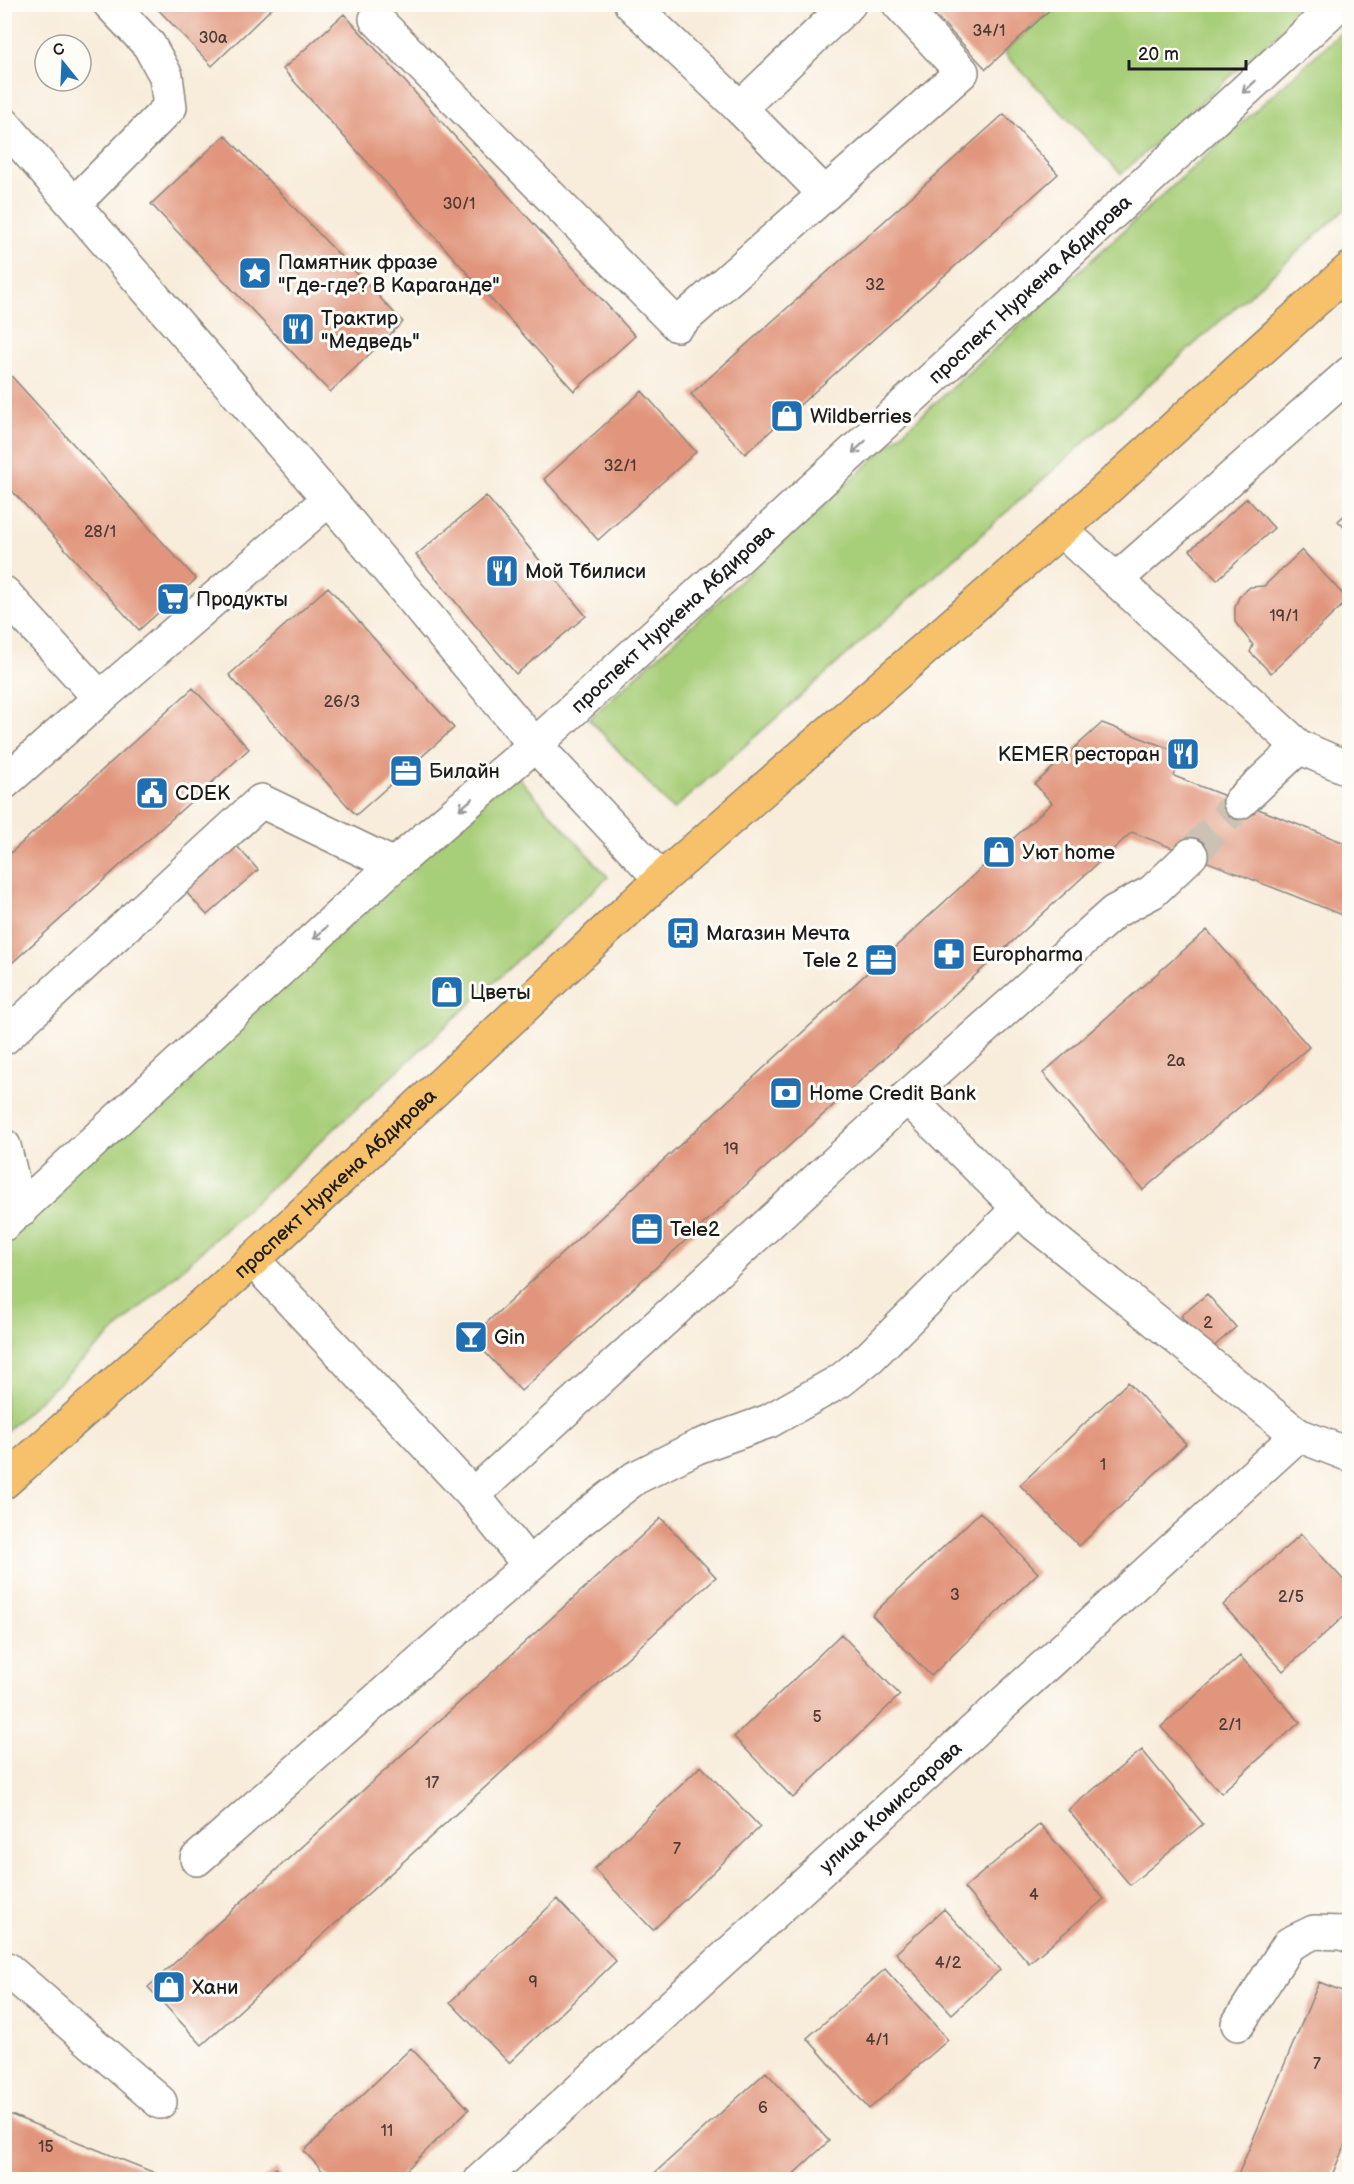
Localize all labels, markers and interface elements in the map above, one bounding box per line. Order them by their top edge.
house number: 34/1 [972,22,1006,41]
house number: 30а [199,29,228,48]
north arrow [33,33,93,93]
scale bar [1129,33,1246,71]
text: С [51,39,67,61]
text: 20 m [1138,44,1179,65]
one-way arrow [1242,80,1257,94]
street label: проспект Нуркена Абдирова [924,190,1137,389]
house number: 30/1 [443,195,475,214]
place label: Памятник фразе "Где-где? В Караганде" [278,251,500,298]
place icon: Памятник фразе "Где-где? В Караганде" [237,255,273,291]
house number: 32 [865,276,885,295]
place label: Трактир "Медведь" [321,307,420,354]
restaurant icon: Трактир "Медведь" [280,311,316,347]
shop icon: Wildberries [769,398,805,434]
place label: Wildberries [810,405,912,429]
one-way arrow [851,439,866,454]
house number: 32/1 [604,457,636,476]
street label: проспект Нуркена Абдирова [567,520,780,719]
house number: 28/1 [84,523,116,542]
restaurant icon: Мой Тбилиси [484,553,520,589]
place label: Мой Тбилиси [525,560,646,584]
supermarket icon: Продукты [155,581,191,617]
place label: Продукты [196,588,288,612]
house number: 19/1 [1270,607,1298,626]
house number: 26/3 [324,693,360,712]
restaurant icon: KEMER ресторан [1165,736,1201,772]
place label: KEMER ресторан [998,743,1160,767]
office icon: Билайн [388,753,424,789]
place label: Билайн [429,760,500,784]
public building icon: CDEK [134,775,170,811]
place label: CDEK [175,782,230,806]
one-way arrow [459,797,474,811]
shop icon: Уют home [981,834,1017,870]
place label: Уют home [1022,841,1115,865]
bus stop icon: Магазин Мечта [665,915,701,951]
place label: Магазин Мечта [706,922,850,946]
one-way arrow [313,926,328,940]
pharmacy icon: Europharma [931,936,967,972]
office icon: Tele 2 [863,942,899,978]
place label: Europharma [972,943,1083,967]
place label: Tele 2 [803,949,858,973]
shop icon: Цветы [429,974,465,1010]
place label: Цветы [470,981,531,1005]
house number: 2а [1167,1052,1186,1071]
bank icon: Home Credit Bank [768,1075,804,1111]
place label: Home Credit Bank [809,1082,976,1106]
street label: проспект Нуркена Абдирова [230,1084,442,1284]
house number: 19 [723,1140,739,1159]
office icon: Tele2 [629,1211,665,1247]
place label: Tele2 [670,1218,720,1242]
house number: 2 [1203,1314,1213,1333]
bar icon: Gin [453,1319,489,1355]
place label: Gin [494,1326,525,1350]
house number: 1 [1100,1456,1106,1475]
house number: 3 [950,1586,960,1605]
house number: 2/5 [1278,1588,1304,1607]
house number: 5 [812,1708,822,1727]
house number: 2/1 [1219,1716,1241,1735]
street label: улица Комиссарова [815,1736,967,1878]
house number: 17 [425,1774,439,1793]
house number: 7 [673,1840,681,1859]
house number: 4 [1029,1886,1039,1905]
house number: 4/2 [935,1954,962,1973]
shop icon: Хани [151,1969,187,2005]
house number: 9 [528,1973,538,1992]
place label: Хани [192,1976,238,2000]
house number: 4/1 [865,2031,889,2050]
house number: 7 [1313,2055,1321,2074]
house number: 6 [758,2099,768,2118]
house number: 11 [381,2122,393,2141]
house number: 15 [38,2138,54,2157]

